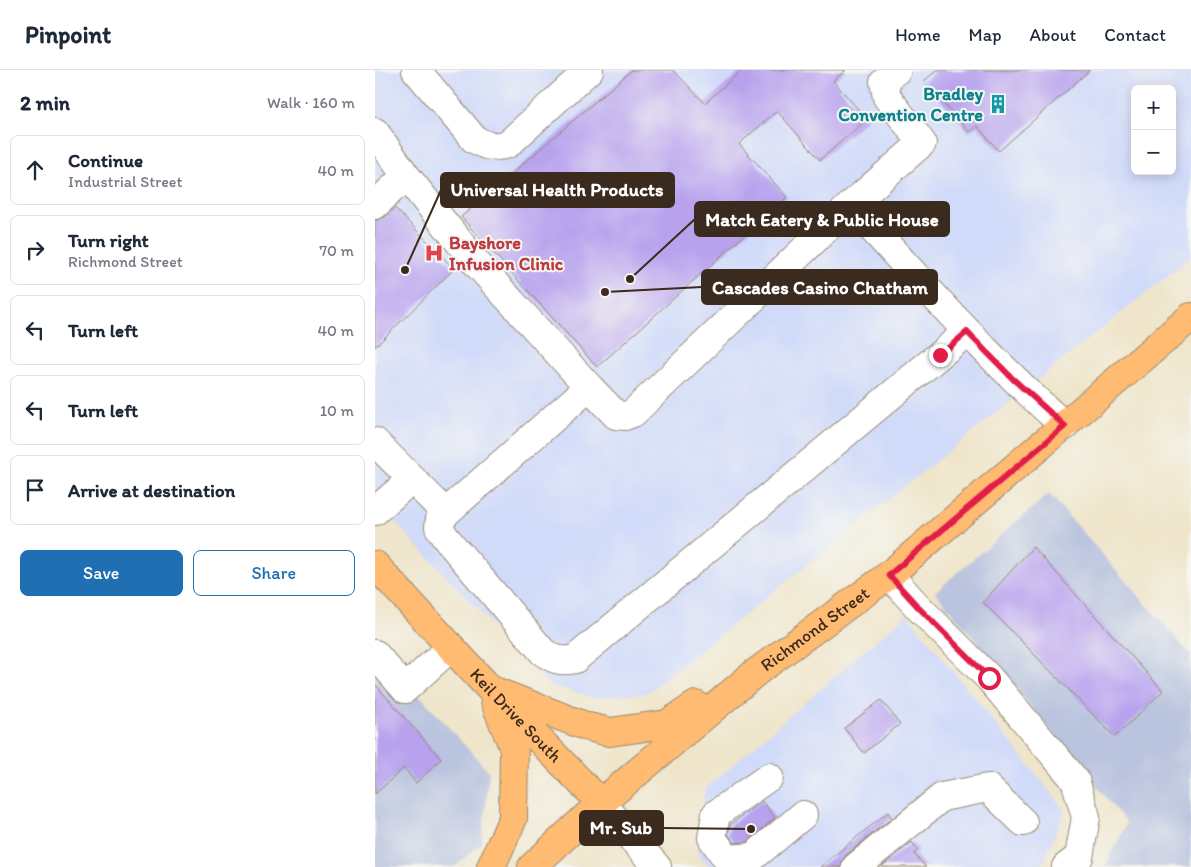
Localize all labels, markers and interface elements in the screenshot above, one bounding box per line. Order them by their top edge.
text: Pinpoint [25,20,111,49]
text: Home [895,24,941,46]
text: Map [969,24,1002,46]
text: About [1030,24,1076,46]
text: Contact [1104,24,1166,46]
place label: Bradley Convention Centre [838,83,984,126]
map controls [1131,85,1176,175]
button: + [1131,85,1176,130]
text: 2 min [20,90,70,115]
text: Walk · 160 m [267,93,355,112]
building icon: Bradley Convention Centre [987,93,1009,115]
button: − [1131,130,1176,175]
text: Continue [68,149,143,172]
icon: ahead [21,156,49,184]
text: 40 m [317,161,354,180]
text: Industrial Street [68,172,182,191]
callout: Universal Health Products [441,173,674,207]
text: Universal Health Products [451,178,664,201]
callout: Match Eatery & Public House [695,202,949,236]
text: Match Eatery & Public House [705,208,939,231]
text: Turn right [68,229,149,252]
place label: Bayshore Infusion Clinic [449,232,564,275]
icon: right [21,236,49,264]
text: 70 m [319,241,354,260]
hospital icon: Bayshore Infusion Clinic [423,242,445,264]
text: Richmond Street [68,252,183,271]
callout: Cascades Casino Chatham [702,270,937,304]
text: Cascades Casino Chatham [712,276,928,299]
icon: left [21,316,49,344]
text: Turn left [68,319,138,342]
text: 40 m [317,321,354,340]
route end [929,344,952,367]
icon: left [21,396,49,424]
text: Turn left [68,399,138,422]
text: 10 m [320,401,354,420]
icon: arrive [21,476,49,504]
text: Arrive at destination [68,479,235,502]
button: Save [20,550,183,596]
button: Share [193,550,355,596]
street label: Richmond Street [756,582,874,676]
street label: Keil Drive South [465,664,566,767]
route start [978,667,1001,690]
callout: Mr. Sub [580,811,663,845]
text: Mr. Sub [590,816,652,839]

